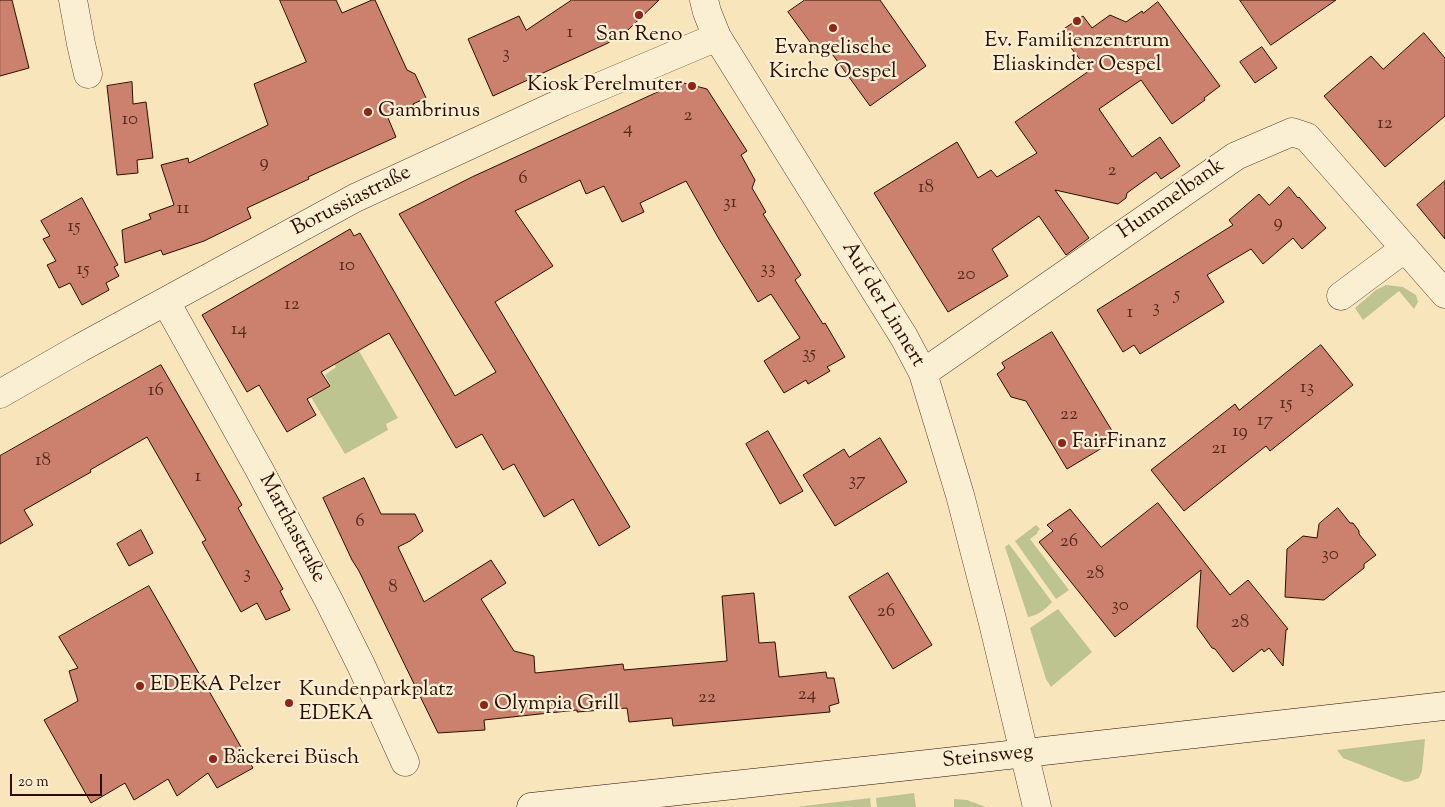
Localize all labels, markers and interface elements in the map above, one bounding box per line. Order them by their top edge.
marker: San Reno [633,9,645,21]
marker: Ev. Familienzentrum Eliaskinder Oespel [1071,15,1083,27]
marker: Evangelische Kirche Oespel [827,22,839,34]
house number: 1 [567,23,573,45]
place label: San Reno [595,23,683,49]
place label: Ev. Familienzentrum Eliaskinder Oespel [984,29,1170,79]
place label: Evangelische Kirche Oespel [769,36,897,86]
house number: 3 [502,44,510,66]
place label: Kiosk Perelmuter [527,73,682,99]
marker: Kiosk Perelmuter [686,80,698,92]
place label: Gambrinus [378,99,480,125]
marker: Gambrinus [362,106,374,118]
house number: 2 [684,106,692,128]
house number: 10 [122,110,138,132]
house number: 12 [1377,114,1393,136]
house number: 4 [623,119,633,141]
house number: 9 [259,153,269,175]
street label: Hummelbank [1114,154,1230,246]
street label: Borussiastraße [288,161,416,243]
house number: 2 [1108,161,1116,183]
house number: 6 [518,169,528,191]
house number: 18 [918,178,934,200]
house number: 31 [723,193,737,215]
house number: 11 [177,199,189,221]
house number: 9 [1273,213,1283,235]
house number: 15 [68,217,80,239]
street label: Auf der Linnert [835,238,929,372]
house number: 10 [339,256,355,278]
house number: 33 [760,259,776,281]
house number: 15 [77,260,89,282]
house number: 20 [957,265,975,287]
house number: 5 [1174,285,1180,307]
house number: 12 [284,295,300,317]
house number: 3 [1152,298,1160,320]
house number: 1 [1127,303,1133,325]
house number: 14 [231,320,247,342]
house number: 35 [802,344,816,366]
house number: 13 [1300,378,1314,400]
house number: 16 [148,381,164,403]
house number: 15 [1280,394,1292,416]
house number: 22 [1060,405,1078,427]
house number: 17 [1257,411,1273,433]
house number: 19 [1232,422,1248,444]
place label: FairFinanz [1072,430,1166,456]
marker: FairFinanz [1056,437,1068,449]
house number: 21 [1211,439,1227,461]
house number: 18 [35,451,51,473]
house number: 1 [195,467,201,489]
street label: Marthastraße [252,470,330,588]
house number: 37 [848,471,866,493]
house number: 6 [355,512,365,534]
house number: 26 [1060,532,1078,554]
house number: 30 [1321,545,1339,567]
house number: 3 [243,564,251,586]
house number: 28 [1086,564,1104,586]
house number: 8 [388,578,398,600]
house number: 30 [1111,596,1129,618]
house number: 26 [877,602,895,624]
house number: 28 [1231,613,1249,635]
place label: EDEKA Pelzer [150,673,281,699]
place label: Kundenparkplatz EDEKA [299,678,453,728]
marker: EDEKA Pelzer [134,680,146,692]
house number: 24 [798,685,816,707]
house number: 22 [698,688,716,710]
place label: Olympia Grill [494,692,620,718]
marker: Kundenparkplatz EDEKA [283,697,295,709]
marker: Olympia Grill [478,699,490,711]
street label: Steinsweg [941,741,1035,775]
place label: Bäckerei Büsch [223,746,359,772]
marker: Bäckerei Büsch [207,753,219,765]
scale bar [12,764,105,796]
text: 20 m [18,772,49,793]

